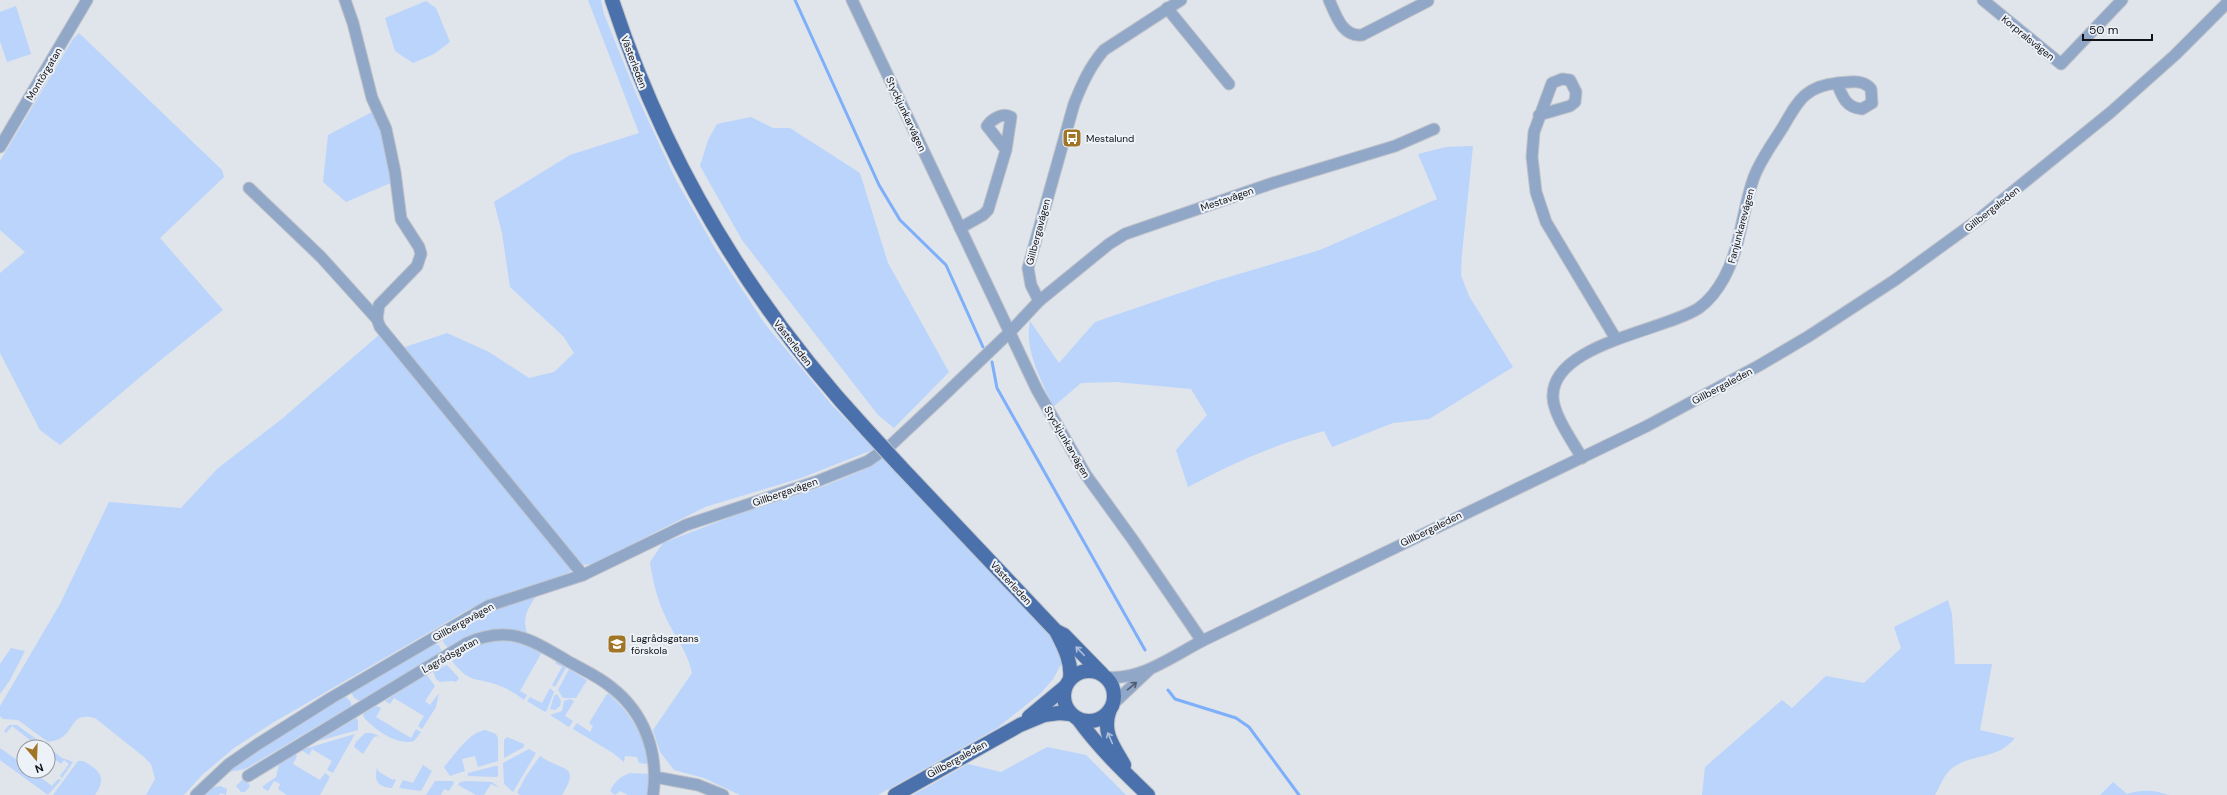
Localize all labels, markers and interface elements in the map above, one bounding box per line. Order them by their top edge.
street label: Korpralsvägen [1999,13,2057,64]
scale bar [2083,16,2152,42]
text: 50 m [2089,22,2118,38]
street label: Västerleden [618,34,650,90]
street label: Montörgatan [23,45,65,103]
street label: Styckjunkarvägen [883,75,929,154]
bus stop icon: Mestalund [1061,127,1083,149]
place label: Mestalund [1086,132,1134,145]
street label: Gillbergaleden [1962,183,2022,235]
street label: Mestavägen [1199,184,1256,214]
street label: Fanjunkarevägen [1725,187,1757,265]
street label: Gillbergavägen [1023,197,1053,267]
street label: Västerleden [771,317,815,369]
street label: Gillbergaleden [1690,365,1755,407]
street label: Styckjunkarvägen [1041,404,1093,480]
street label: Gillbergavägen [751,475,820,509]
street label: Gillbergaleden [1398,508,1464,549]
street label: Västerleden [987,558,1035,608]
street label: Gillbergavägen [430,600,496,644]
place label: Lagrådsgatans förskola [631,632,699,657]
school or university icon: Lagrådsgatans förskola [606,633,628,655]
street label: Lagrådsgatan [419,634,481,676]
one-way arrow [1076,646,1085,656]
one-way arrow [1127,682,1138,690]
one-way arrow [1105,732,1113,744]
street label: Gillbergaleden [925,737,989,781]
north arrow [16,739,56,779]
text: N [33,761,45,776]

